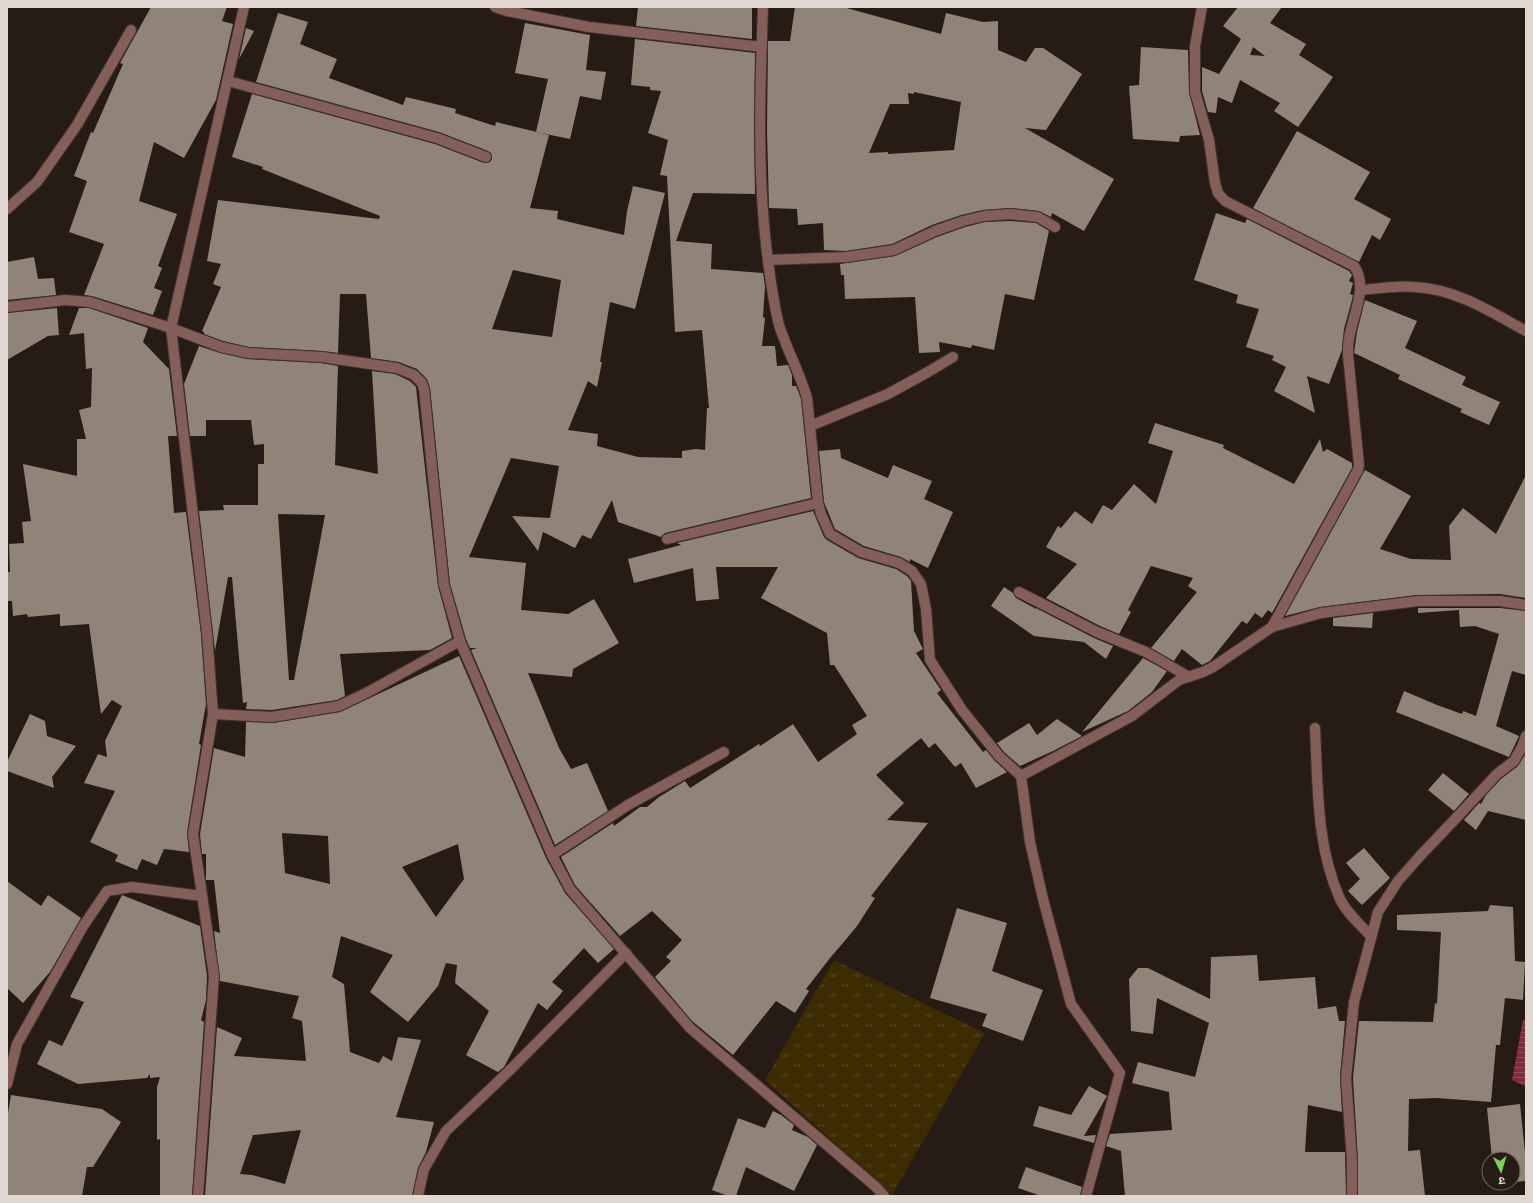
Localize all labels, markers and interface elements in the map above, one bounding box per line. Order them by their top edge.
north arrow [1481,1151,1521,1191]
text: उ [1497,1174,1506,1188]

